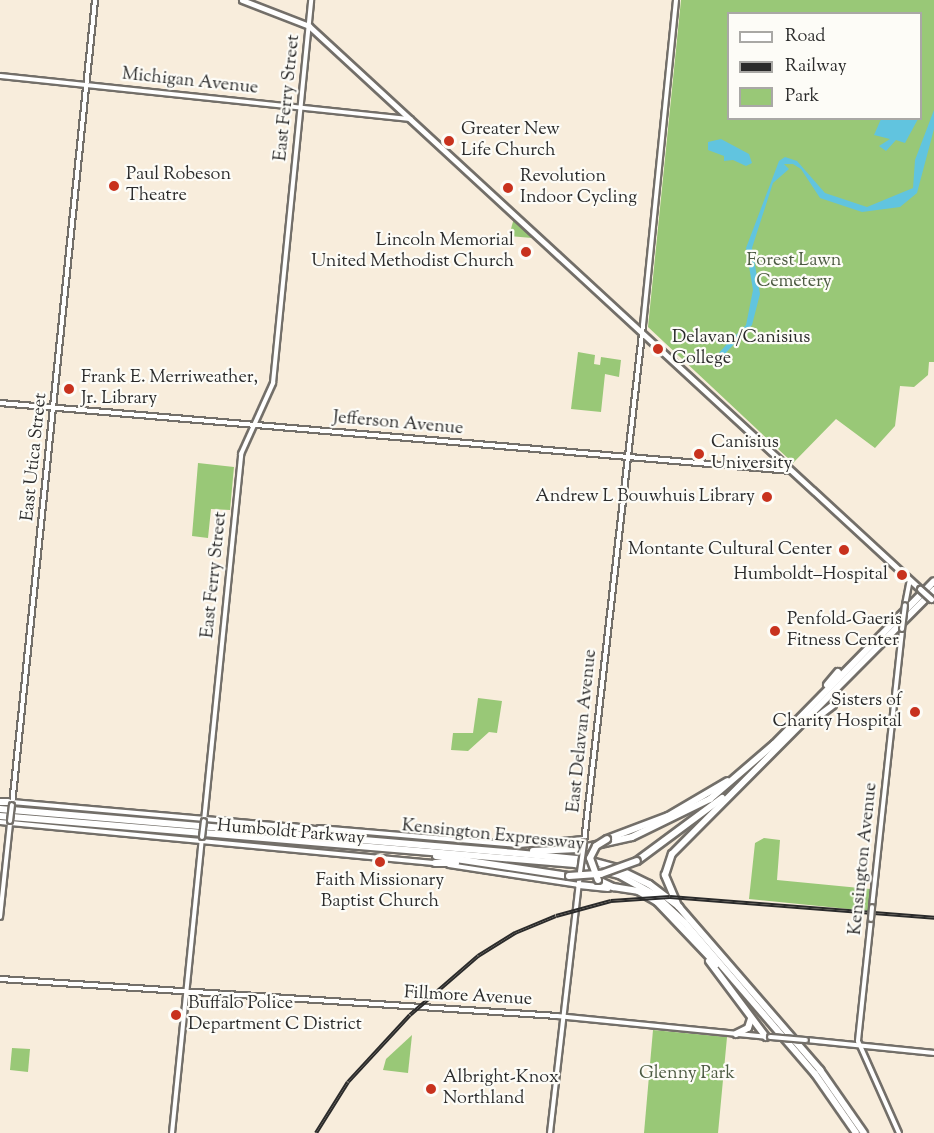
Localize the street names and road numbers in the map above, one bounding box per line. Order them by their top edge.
street label: East Ferry Street [271,34,305,162]
street label: Michigan Avenue [121,64,259,100]
street label: East Utica Street [18,392,52,522]
street label: Jefferson Avenue [332,408,464,440]
street label: East Ferry Street [198,511,232,639]
street label: East Delavan Avenue [564,648,602,814]
street label: Kensington Avenue [845,782,883,936]
street label: Humboldt Parkway [216,816,366,850]
street label: Kensington Expressway [401,816,585,856]
street label: Fillmore Avenue [403,983,533,1011]

